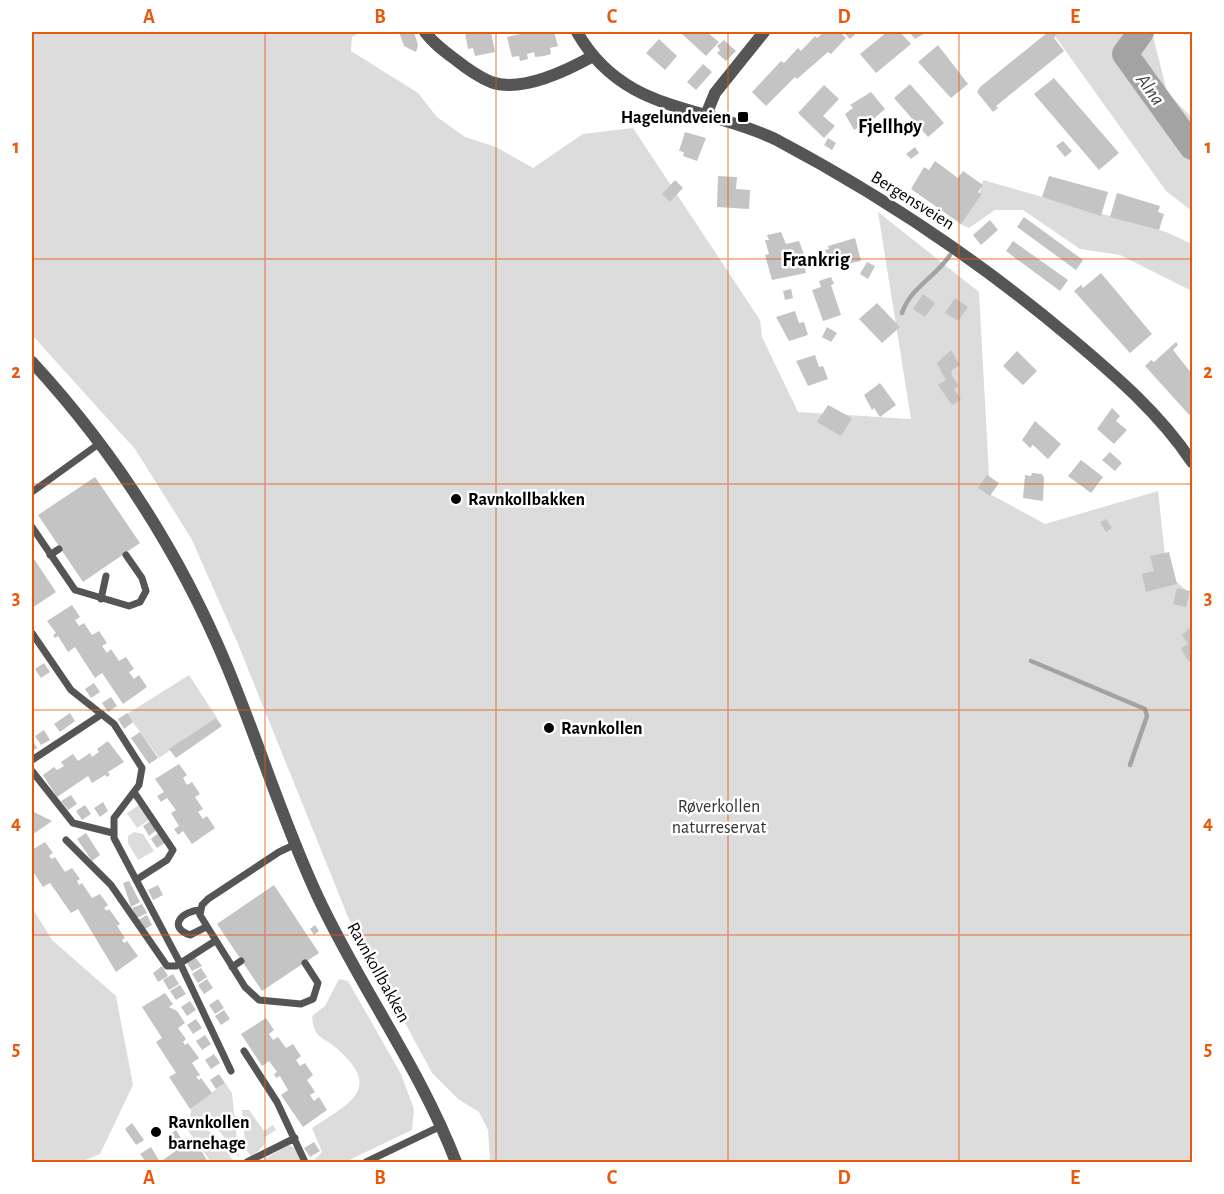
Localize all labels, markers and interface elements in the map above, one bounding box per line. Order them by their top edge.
text: A [143,7,155,27]
text: B [374,7,386,27]
text: C [607,7,618,27]
text: D [837,7,851,27]
text: E [1070,7,1080,27]
water label: Alna [1132,69,1168,109]
place label: Hagelundveien [621,109,731,127]
marker: Hagelundveien [736,110,750,124]
district label: Fjellhøy [858,117,922,137]
text: 1 [12,137,20,157]
text: 1 [1204,137,1212,157]
street label: Bergensveien [868,168,957,233]
district label: Frankrig [782,250,851,270]
text: 2 [11,362,21,382]
text: 2 [1203,362,1213,382]
place label: Ravnkollbakken [468,491,585,509]
marker: Ravnkollbakken [449,492,463,506]
text: 3 [12,588,20,608]
text: 3 [1204,588,1212,608]
place label: Ravnkollen [561,720,643,738]
marker: Ravnkollen [542,721,556,735]
park label: Røverkollen naturreservat [672,798,767,837]
text: 4 [11,813,21,833]
text: 4 [1203,813,1213,833]
street label: Ravnkollbakken [343,919,413,1026]
text: 5 [12,1039,20,1059]
text: 5 [1204,1039,1212,1059]
place label: Ravnkollen barnehage [168,1114,250,1153]
marker: Ravnkollen barnehage [149,1125,163,1139]
text: A [143,1168,155,1188]
text: B [374,1168,386,1188]
text: C [607,1168,618,1188]
text: D [837,1168,851,1188]
text: E [1070,1168,1080,1188]

